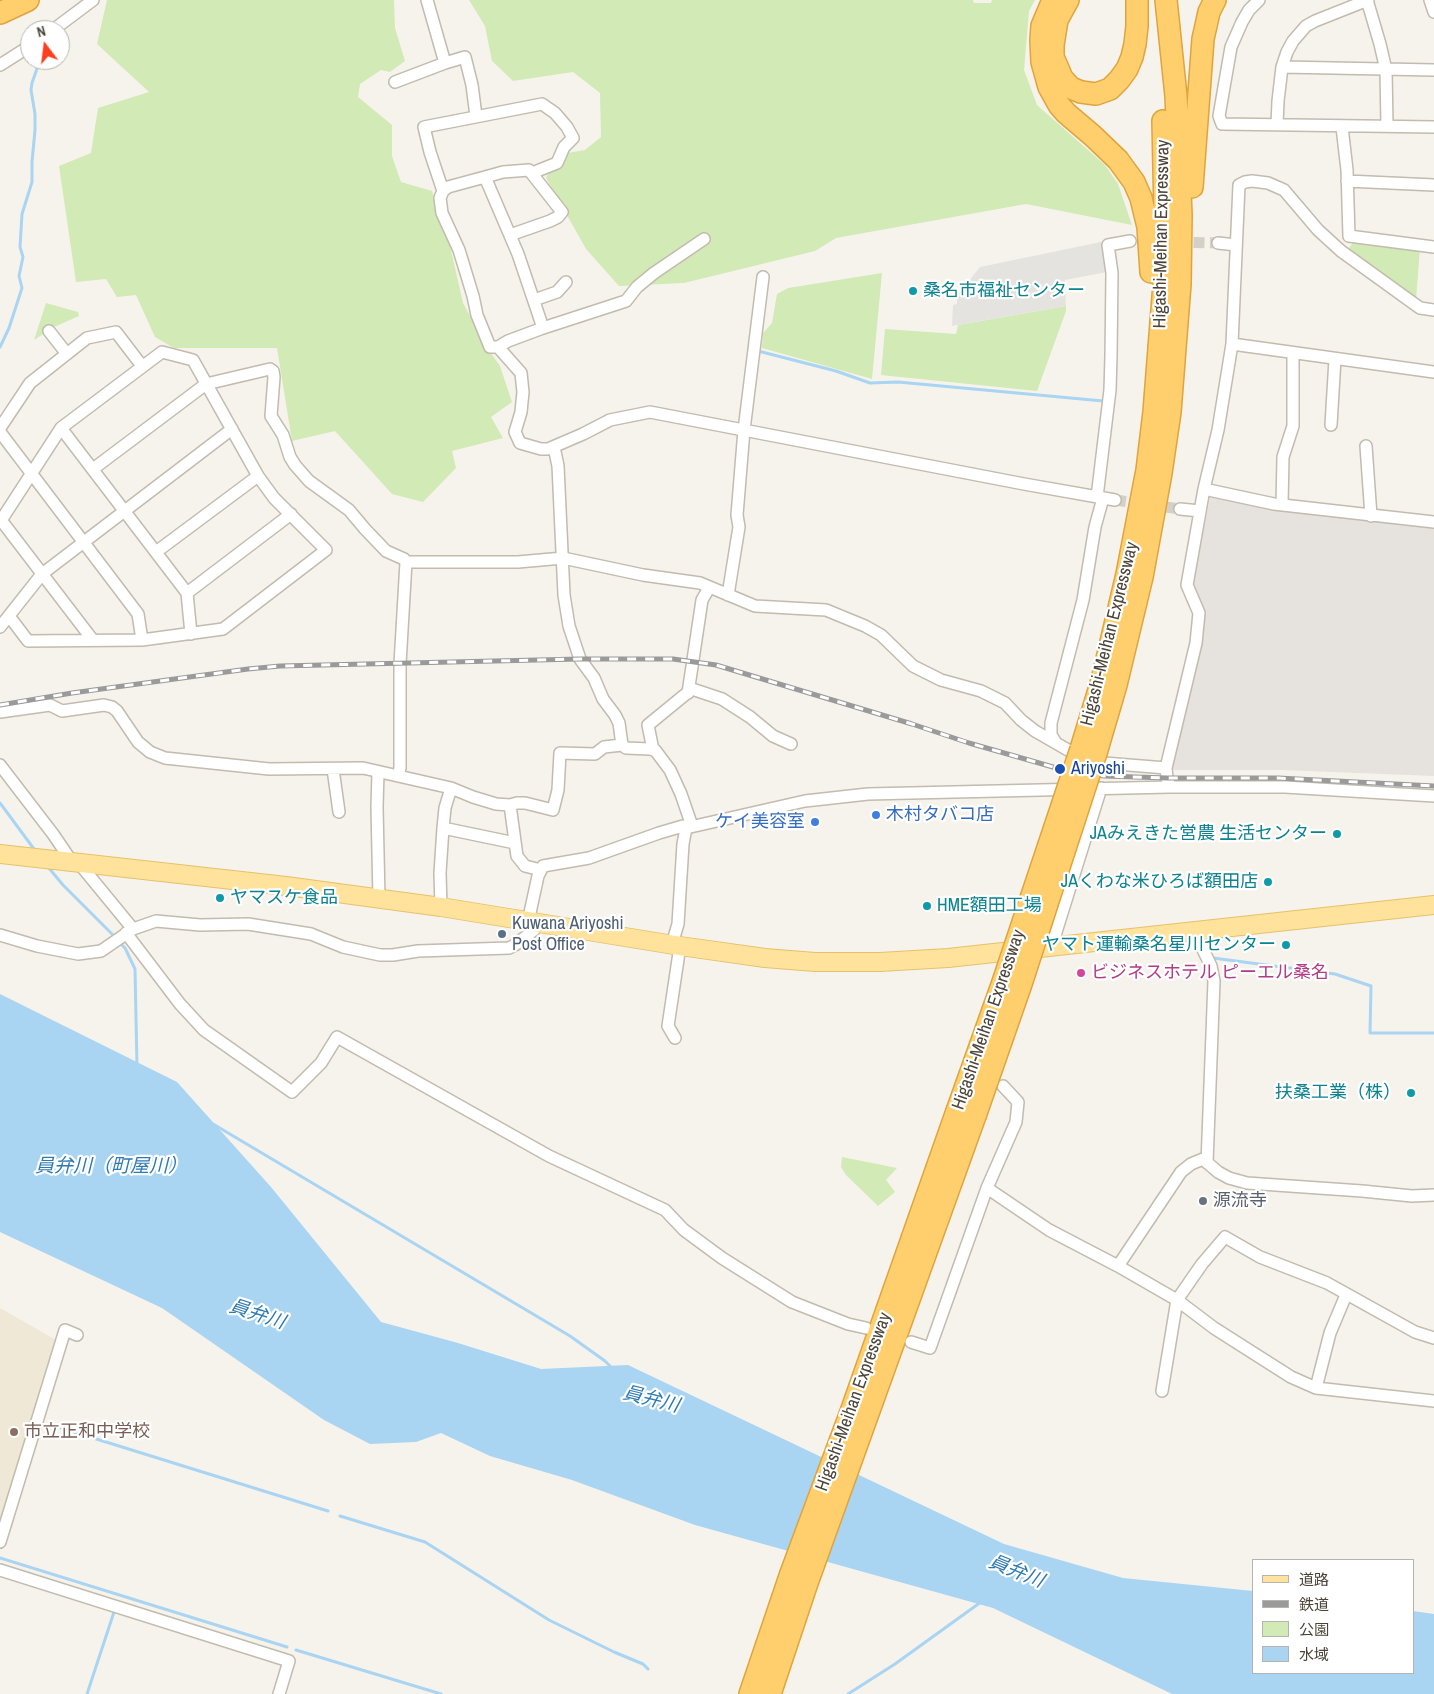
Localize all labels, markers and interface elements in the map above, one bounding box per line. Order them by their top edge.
north arrow [20,20,70,70]
text: N [35,22,48,41]
street label: Higashi-Meihan Expressway [1150,139,1174,329]
place label: 桑名市福祉センター [923,280,1085,302]
marker: 桑名市福祉センター [907,285,919,297]
street label: Higashi-Meihan Expressway [1077,540,1143,728]
place label: Ariyoshi [1071,758,1125,780]
marker: Ariyoshi [1053,762,1067,776]
place label: 木村タバコ店 [886,804,994,826]
marker: 木村タバコ店 [870,809,882,821]
place label: ケイ美容室 [715,811,805,833]
marker: ケイ美容室 [809,816,821,828]
place label: JAみえきた営農 生活センター [1090,823,1327,845]
marker: JAみえきた営農 生活センター [1331,828,1343,840]
place label: JAくわな米ひろば額田店 [1061,871,1258,893]
marker: JAくわな米ひろば額田店 [1262,876,1274,888]
place label: ヤマスケ食品 [230,887,338,909]
marker: ヤマスケ食品 [214,892,226,904]
place label: HME額田工場 [937,895,1042,917]
marker: HME額田工場 [921,900,933,912]
place label: Kuwana Ariyoshi Post Office [512,913,624,956]
street label: Higashi-Meihan Expressway [948,927,1030,1113]
marker: Kuwana Ariyoshi Post Office [496,928,508,940]
place label: ヤマト運輸桑名星川センター [1042,934,1276,956]
marker: ヤマト運輸桑名星川センター [1280,939,1292,951]
place label: ビジネスホテル ピーエル桑名 [1091,962,1329,984]
marker: ビジネスホテル ピーエル桑名 [1075,967,1087,979]
place label: 扶桑工業（株） [1275,1082,1401,1104]
marker: 扶桑工業（株） [1405,1087,1417,1099]
water label: 員弁川（町屋川） [35,1156,187,1178]
place label: 源流寺 [1213,1190,1267,1212]
marker: 源流寺 [1197,1195,1209,1207]
water label: 員弁川 [226,1295,288,1335]
street label: Higashi-Meihan Expressway [812,1310,896,1494]
water label: 員弁川 [621,1382,681,1418]
place label: 市立正和中学校 [24,1421,150,1443]
marker: 市立正和中学校 [8,1426,20,1438]
water label: 員弁川 [985,1551,1047,1593]
legend [1252,1559,1414,1674]
text: 道路 [1299,1569,1329,1590]
text: 鉄道 [1299,1594,1329,1615]
text: 公園 [1299,1619,1329,1640]
text: 水域 [1299,1644,1329,1665]

